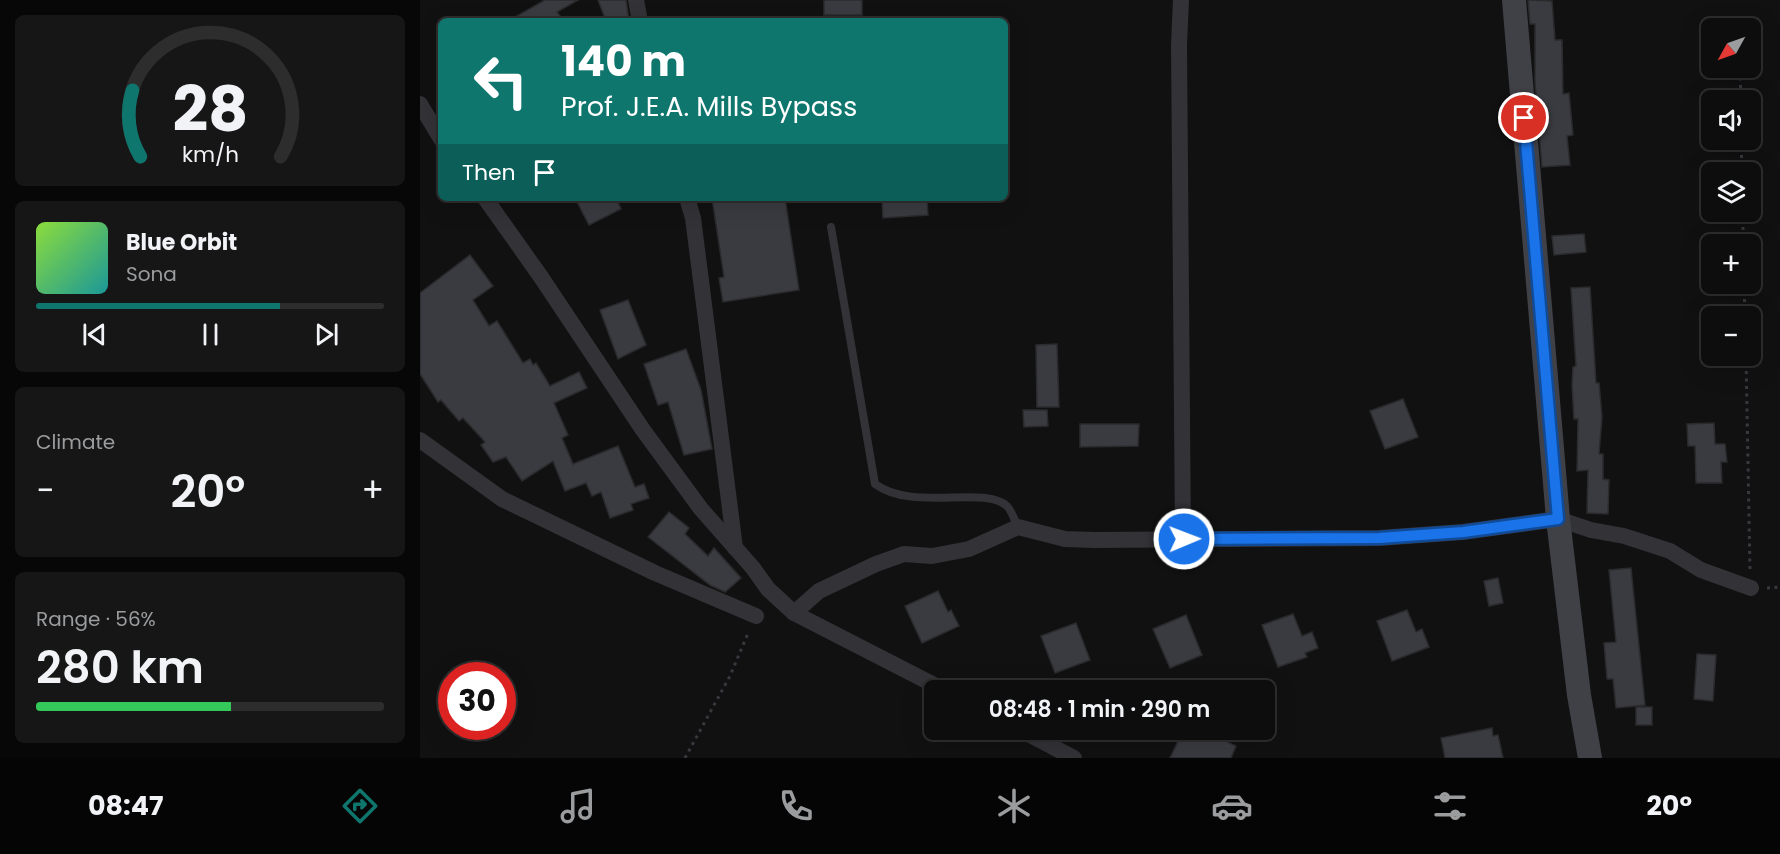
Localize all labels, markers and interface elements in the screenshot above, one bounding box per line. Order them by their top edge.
north arrow [1701,18,1761,78]
map controls [1701,18,1761,366]
text: 140 m [561,32,686,91]
icon: left [462,42,540,120]
text: 28 [172,66,248,154]
text: Prof. J.E.A. Mills Bypass [561,88,857,125]
button: sound [1701,90,1761,150]
pin [1498,92,1549,143]
icon: arrive [1507,101,1540,134]
text: km/h [181,140,239,171]
icon: arrive [528,156,561,189]
text: Then [462,157,516,188]
button: layers [1701,162,1761,222]
text: Blue Orbit [126,227,237,258]
button: + [1701,234,1761,294]
text: Sona [126,260,177,288]
button: − [1701,306,1761,366]
icon: previous [78,318,111,351]
icon: pause [194,318,227,351]
icon: next [310,318,343,351]
text: Climate [36,428,115,456]
text: 20° [170,460,245,523]
text: − [36,467,54,514]
text: + [361,467,384,514]
position arrow [1152,507,1216,571]
text: Range · 56% [36,605,156,633]
text: 280 km [36,636,204,699]
speed limit sign: 30 [438,662,516,740]
text: 08:48 · 1 min · 290 m [989,694,1210,725]
icon: directions [339,785,381,827]
icon: music [557,785,599,827]
icon: phone [775,785,817,827]
icon: climate [993,785,1035,827]
icon: car [1211,785,1253,827]
icon: filters [1429,785,1471,827]
text: 08:47 [88,787,163,824]
text: 20° [1646,787,1692,824]

